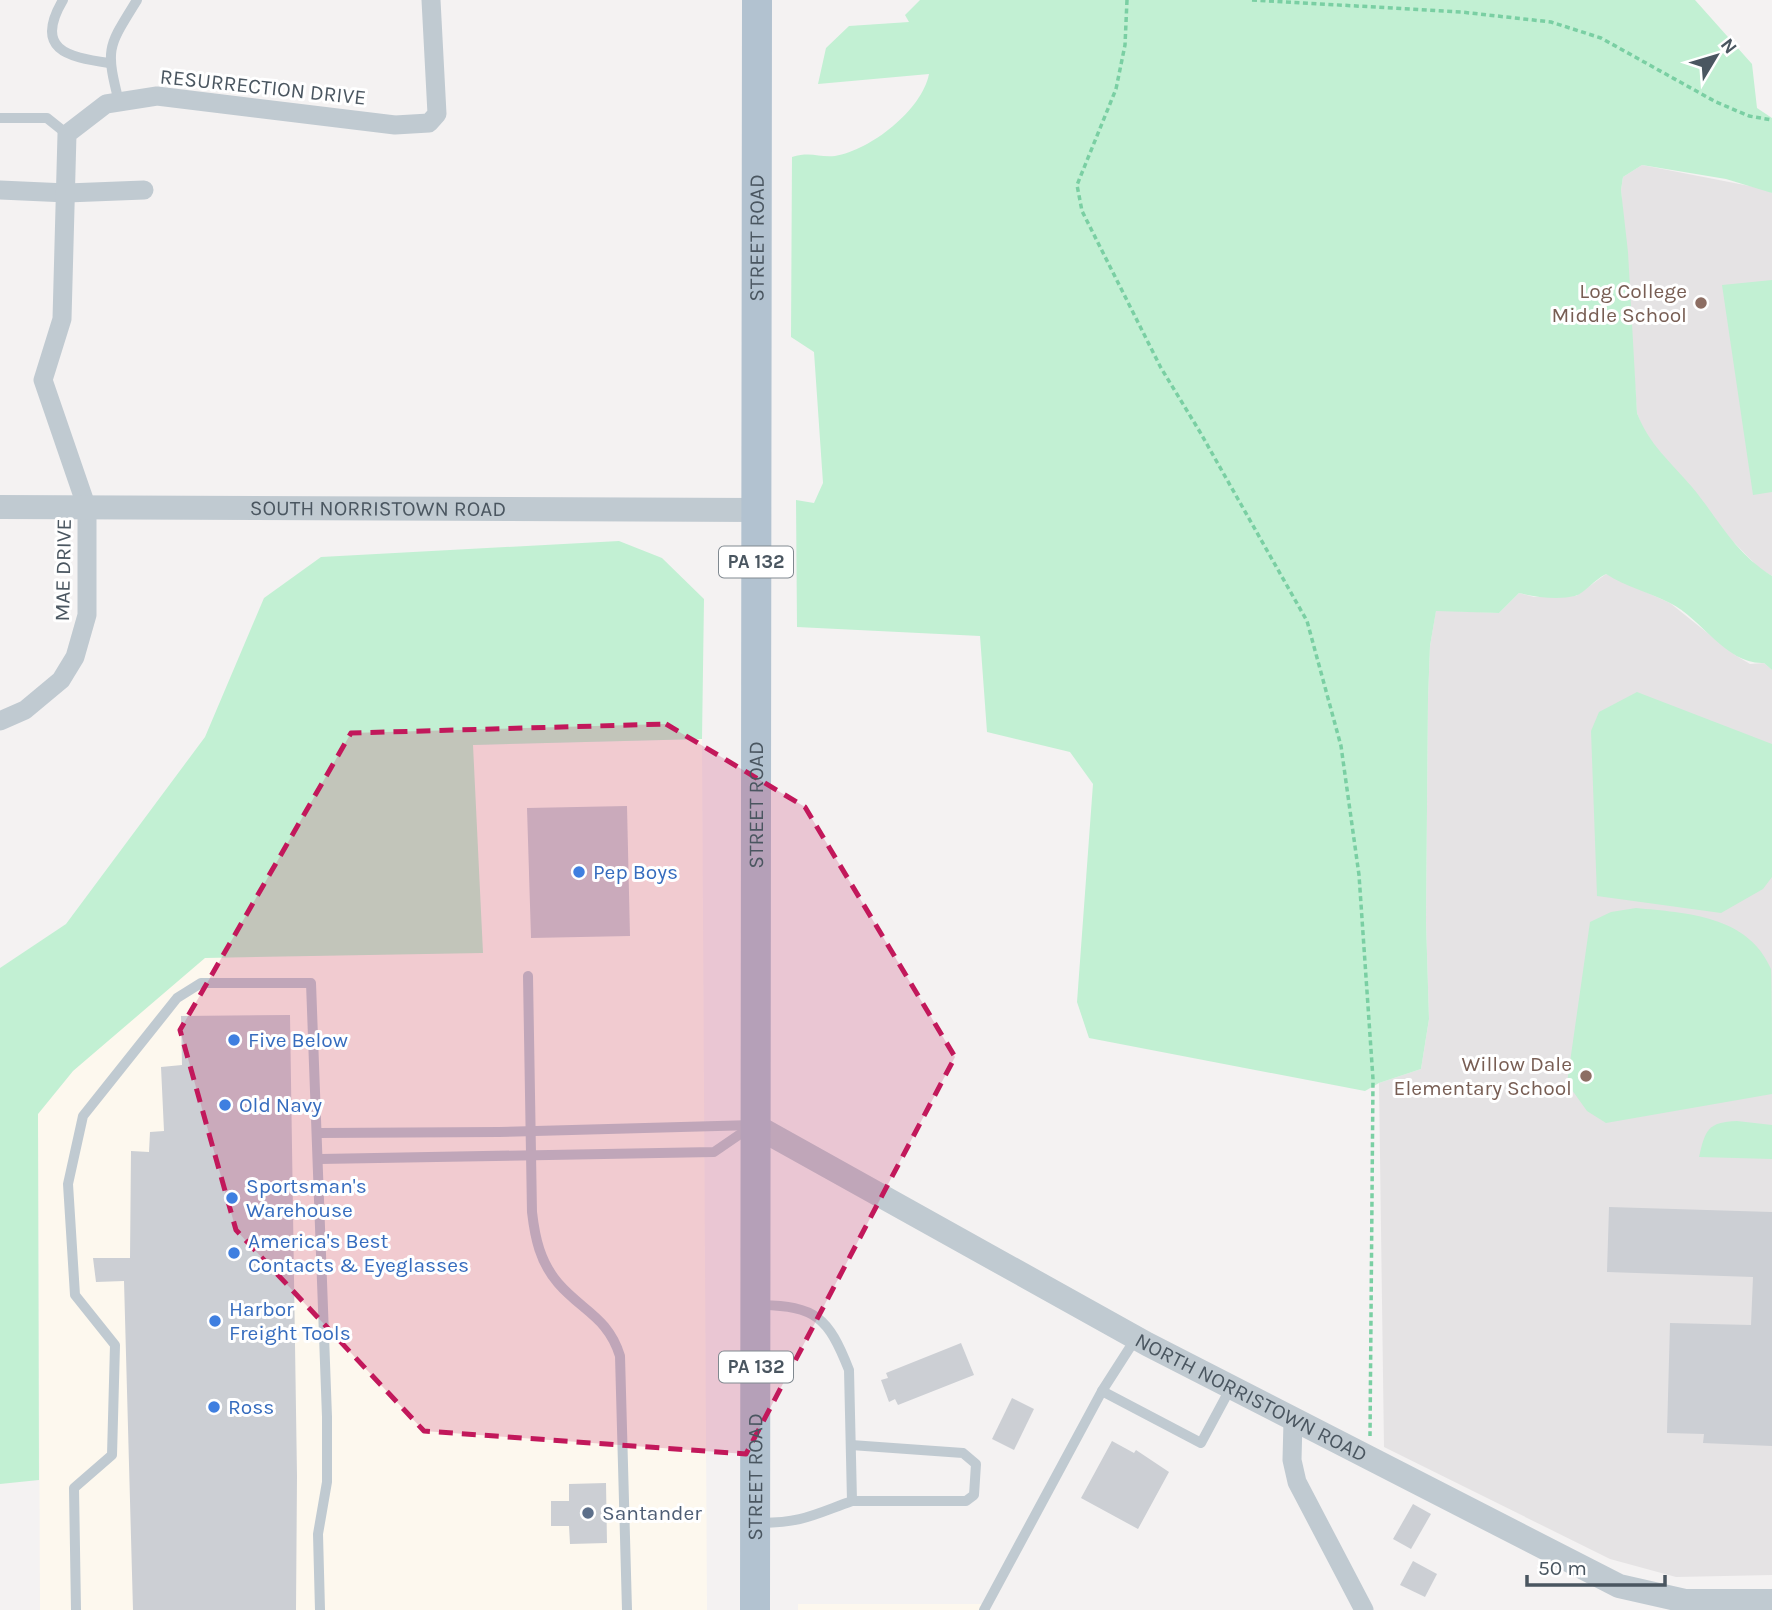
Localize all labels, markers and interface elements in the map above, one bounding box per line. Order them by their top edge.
north arrow [1681,21,1751,91]
text: N [1716,34,1741,58]
street label: RESURRECTION DRIVE [159,64,367,110]
street label: STREET ROAD [745,174,769,302]
place label: Log College Middle School [1551,279,1687,327]
marker: Log College Middle School [1693,295,1709,311]
street label: SOUTH NORRISTOWN ROAD [250,496,506,521]
street label: MAE DRIVE [50,518,76,622]
road number: PA 132 [719,547,793,578]
street label: STREET ROAD [744,741,768,869]
place label: Pep Boys [593,860,678,884]
marker: Pep Boys [571,864,587,880]
place label: Five Below [248,1028,348,1052]
marker: Five Below [226,1032,242,1048]
place label: Willow Dale Elementary School [1394,1052,1572,1100]
marker: Willow Dale Elementary School [1578,1068,1594,1084]
place label: Old Navy [239,1093,322,1117]
marker: Old Navy [217,1097,233,1113]
place label: Sportsman's Warehouse [246,1174,367,1222]
marker: Sportsman's Warehouse [224,1190,240,1206]
place label: America's Best Contacts & Eyeglasses [248,1229,469,1277]
marker: America's Best Contacts & Eyeglasses [226,1245,242,1261]
place label: Harbor Freight Tools [229,1297,351,1345]
marker: Harbor Freight Tools [207,1313,223,1329]
street label: NORTH NORRISTOWN ROAD [1131,1328,1371,1467]
road number: PA 132 [719,1352,793,1382]
place label: Ross [228,1395,274,1419]
marker: Ross [206,1399,222,1415]
street label: STREET ROAD [743,1413,767,1541]
place label: Santander [602,1501,702,1525]
marker: Santander [580,1505,596,1521]
scale bar [1527,1544,1665,1588]
text: 50 m [1538,1556,1587,1580]

